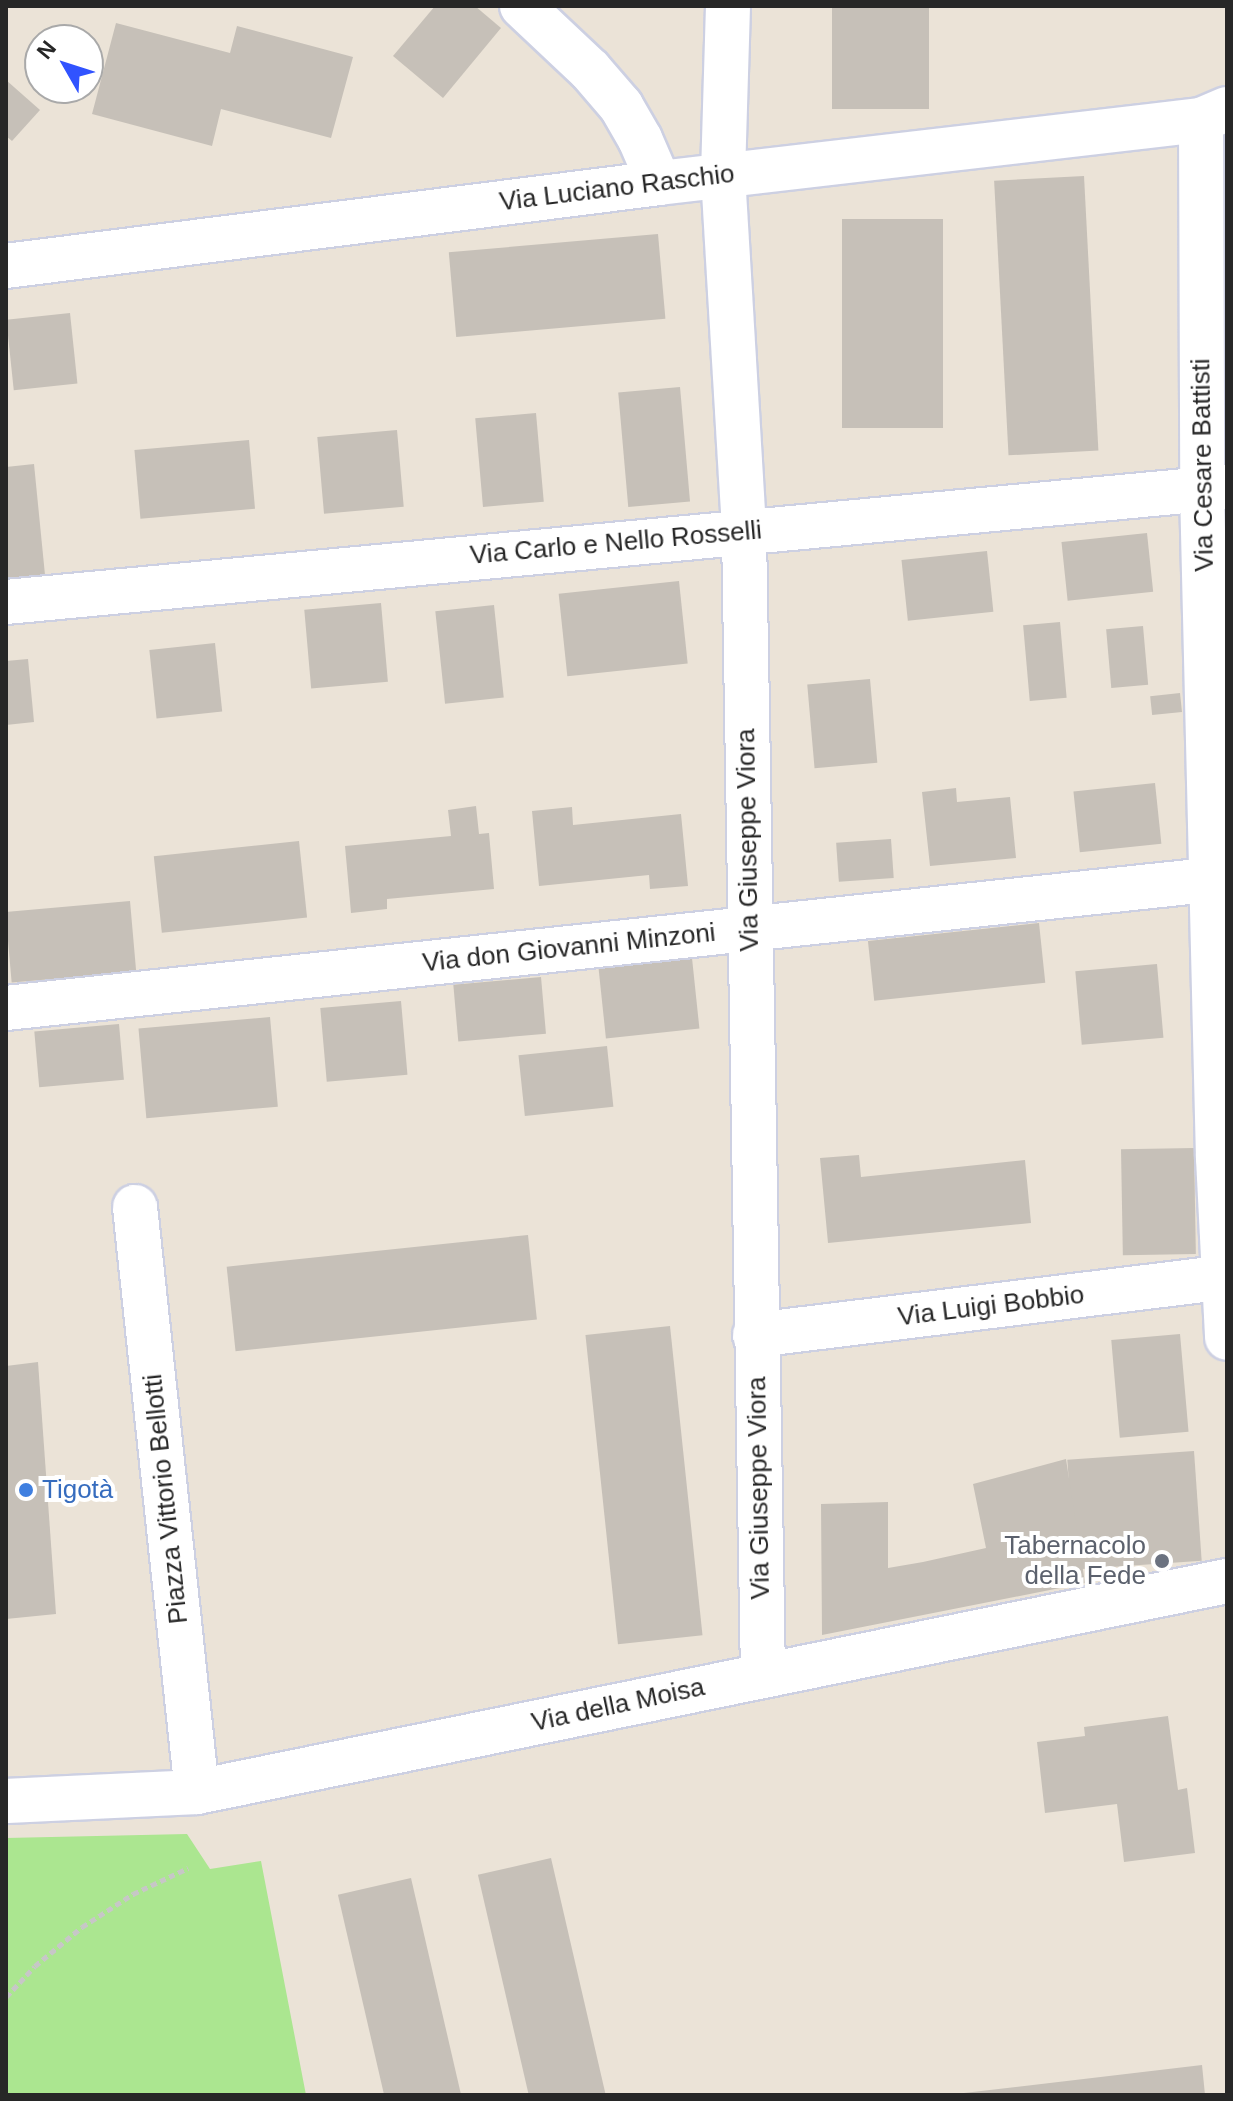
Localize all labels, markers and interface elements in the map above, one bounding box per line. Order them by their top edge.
north arrow [24,24,104,104]
text: N [32,36,61,64]
street label: Via Luciano Raschio [498,158,736,218]
street label: Via Cesare Battisti [1186,358,1220,572]
street label: Via Carlo e Nello Rosselli [469,515,763,571]
street label: Via Giuseppe Viora [730,728,766,952]
street label: Via don Giovanni Minzoni [421,917,717,979]
street label: Via Luigi Bobbio [896,1279,1086,1333]
street label: Piazza Vittorio Bellotti [137,1373,195,1625]
street label: Via Giuseppe Viora [741,1376,777,1600]
place label: Tigotà [42,1474,113,1506]
marker: Tigotà [17,1481,35,1499]
place label: Tabernacolo della Fede [1004,1530,1146,1592]
marker: Tabernacolo della Fede [1153,1552,1171,1570]
street label: Via della Moisa [529,1671,707,1739]

